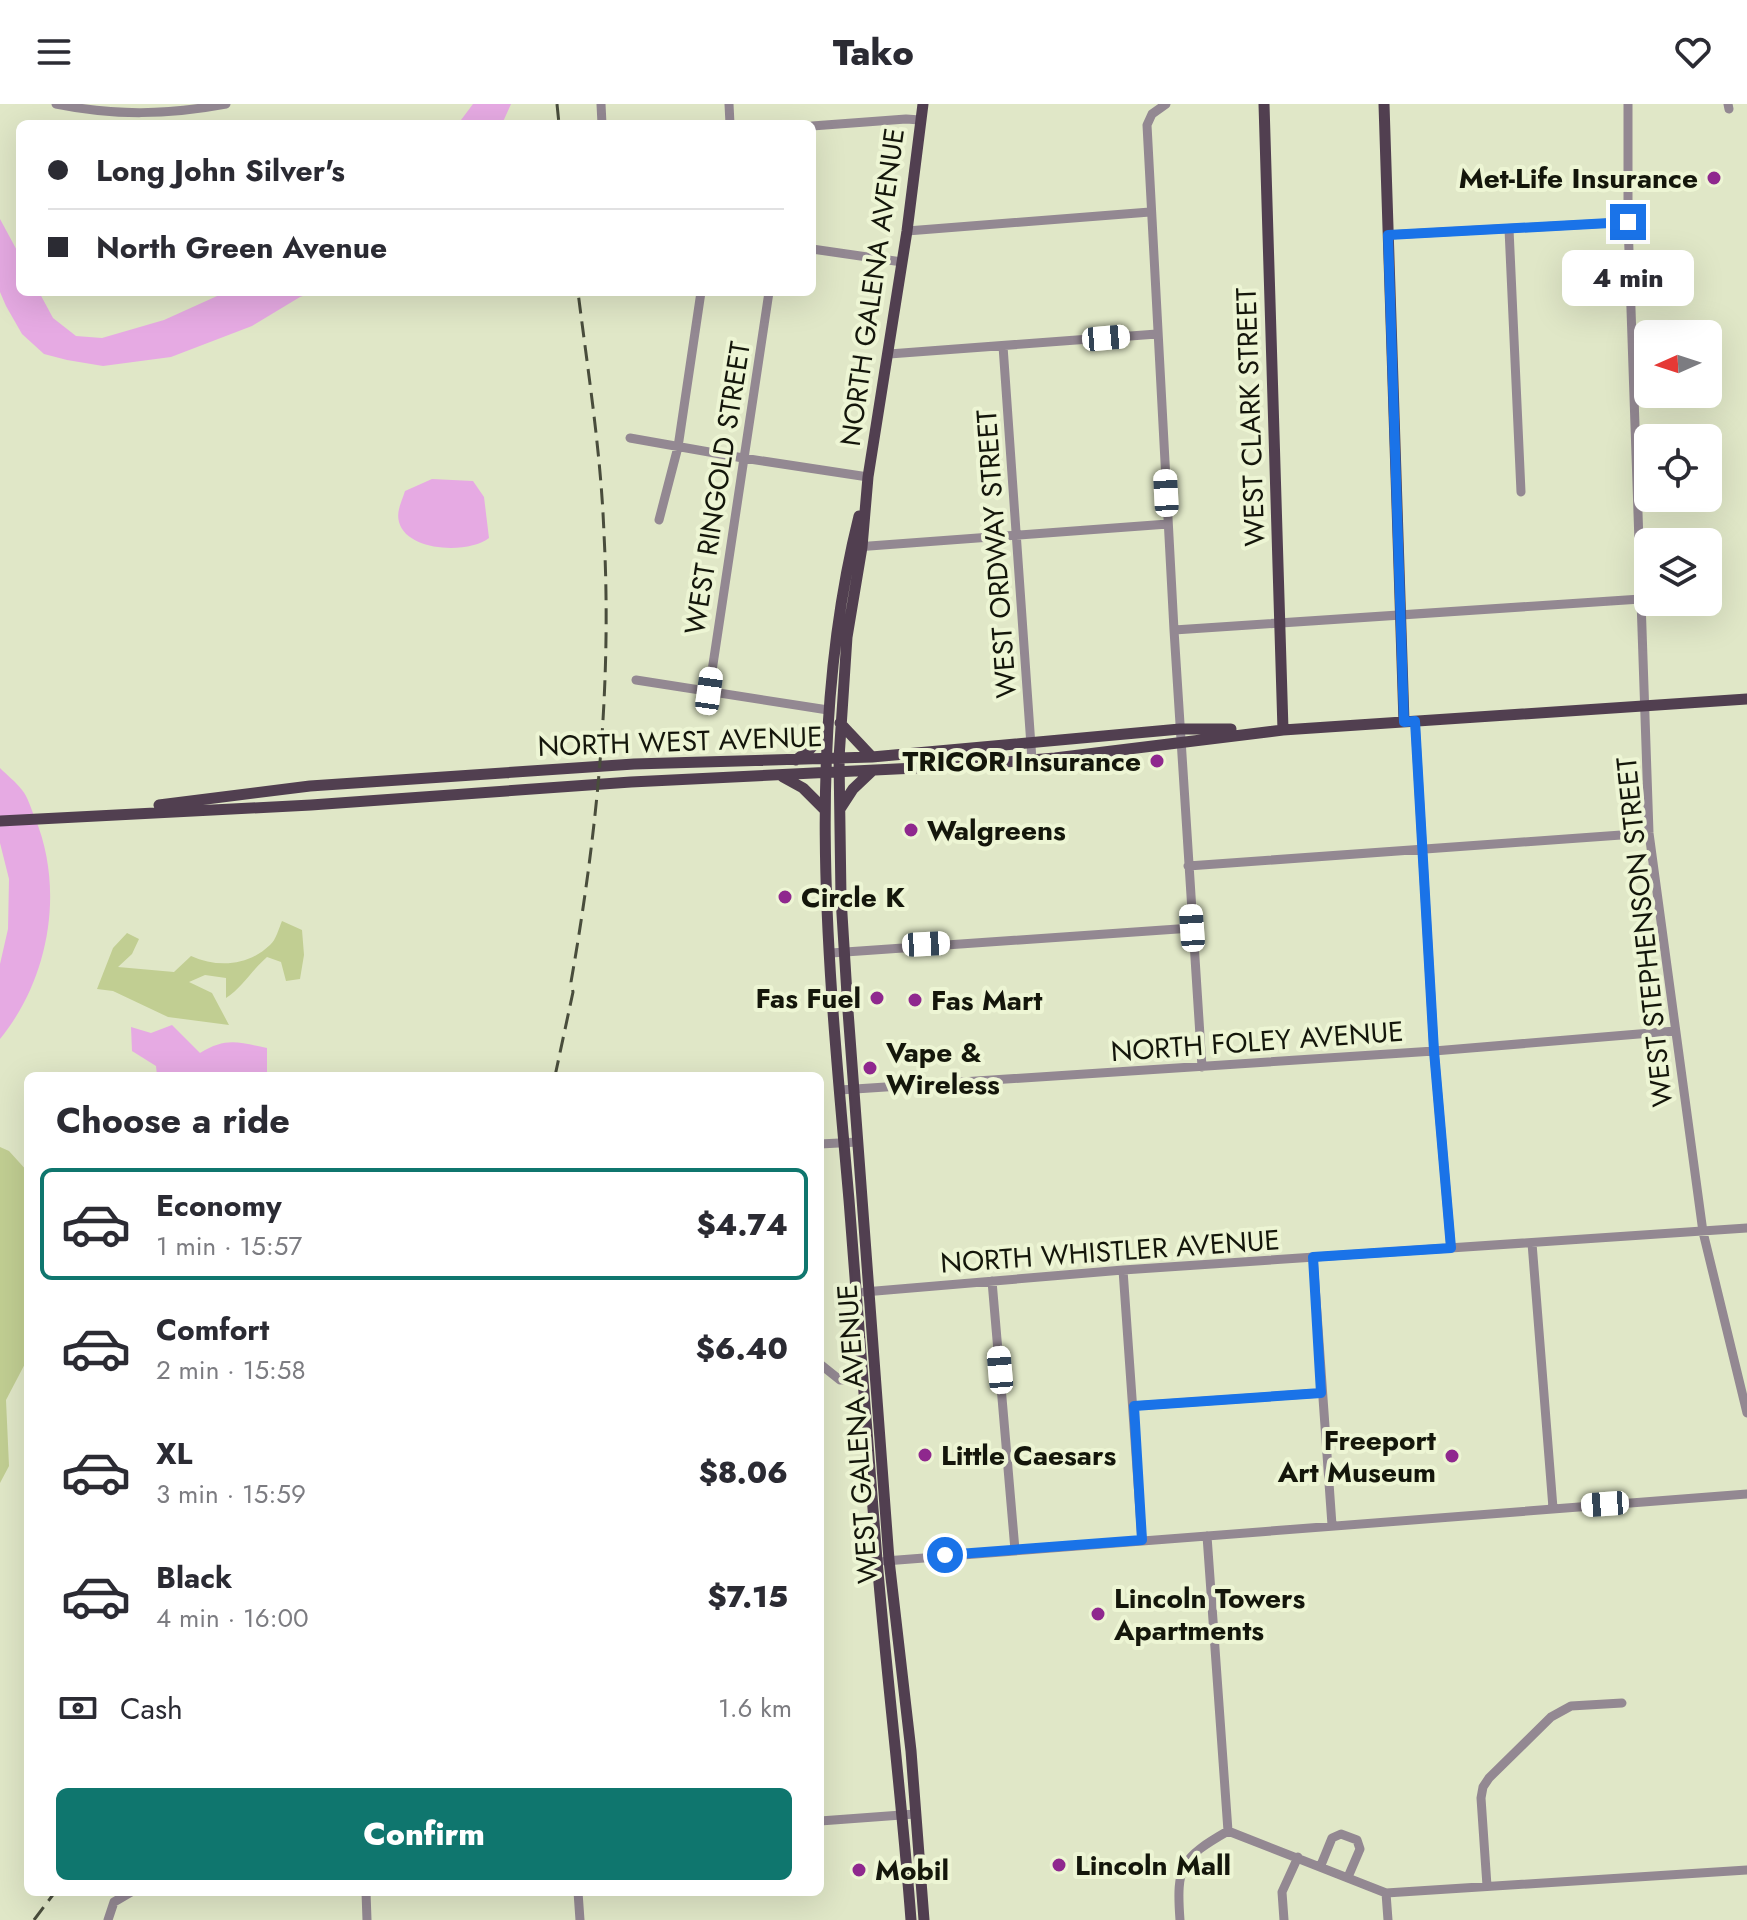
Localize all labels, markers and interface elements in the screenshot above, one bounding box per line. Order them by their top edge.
text: Tako [833,26,914,78]
icon: menu [32,30,76,74]
icon: heart [1671,30,1715,74]
street label: NORTH GALENA AVENUE [830,125,915,449]
text: Long John Silver's [96,149,345,192]
place label: Met-Life Insurance [1459,158,1698,199]
marker: Met-Life Insurance [1705,169,1723,187]
route end [1610,204,1646,240]
text: North Green Avenue [96,226,387,269]
callout: 4 min [1562,250,1694,306]
text: 4 min [1592,259,1664,297]
street label: WEST CLARK STREET [1225,287,1276,547]
north arrow [1634,320,1722,408]
map controls [1634,320,1722,616]
car [1081,324,1131,352]
street label: WEST RINGOLD STREET [674,339,761,637]
street label: WEST ORDWAY STREET [966,408,1027,700]
button: locate [1634,424,1722,512]
car [1153,468,1179,518]
button: layers [1634,528,1722,616]
car [694,666,724,716]
street label: NORTH WEST AVENUE [537,716,823,767]
place label: TRICOR Insurance [903,741,1141,782]
marker: TRICOR Insurance [1148,752,1166,770]
street label: WEST STEPHENSON STREET [1606,755,1683,1109]
place label: Walgreens [927,810,1066,851]
marker: Walgreens [902,821,920,839]
place label: Circle K [801,877,905,918]
marker: Circle K [776,888,794,906]
car [1178,903,1206,953]
car [901,931,951,957]
place label: Fas Fuel [755,978,861,1019]
place label: Fas Mart [931,980,1042,1021]
marker: Fas Fuel [868,989,886,1007]
marker: Fas Mart [906,991,924,1009]
street label: NORTH FOLEY AVENUE [1109,1011,1405,1072]
place label: Vape & Wireless [885,1032,1000,1105]
marker: Vape & Wireless [861,1059,879,1077]
text: Choose a ride [56,1094,290,1146]
text: Economy [156,1184,282,1227]
icon: car [60,1188,132,1260]
text: $4.74 [696,1203,788,1246]
street label: NORTH WHISTLER AVENUE [939,1219,1281,1284]
text: 1 min · 15:57 [156,1227,302,1265]
street label: WEST GALENA AVENUE [827,1283,888,1585]
text: Comfort [156,1308,269,1351]
icon: car [60,1312,132,1384]
text: $6.40 [696,1327,788,1370]
car [986,1345,1014,1395]
text: 2 min · 15:58 [156,1351,306,1389]
place label: Freeport Art Museum [1277,1420,1436,1493]
text: XL [156,1432,192,1475]
place label: Little Caesars [941,1435,1116,1476]
icon: car [60,1436,132,1508]
marker: Little Caesars [916,1446,934,1464]
marker: Freeport Art Museum [1443,1447,1461,1465]
text: $8.06 [699,1451,788,1494]
text: 3 min · 15:59 [156,1475,306,1513]
car [1580,1490,1630,1518]
route start [927,1537,963,1573]
text: Black [156,1556,232,1599]
icon: car [60,1560,132,1632]
text: $7.15 [707,1575,788,1618]
place label: Lincoln Towers Apartments [1113,1578,1305,1651]
text: 4 min · 16:00 [156,1599,309,1637]
marker: Lincoln Towers Apartments [1089,1605,1107,1623]
icon: cash [56,1686,100,1730]
text: Cash [120,1687,183,1730]
text: 1.6 km [718,1689,792,1727]
button: Confirm [56,1788,792,1880]
place label: Lincoln Mall [1075,1845,1231,1886]
place label: Mobil [875,1850,949,1891]
marker: Lincoln Mall [1050,1856,1068,1874]
marker: Mobil [850,1861,868,1879]

